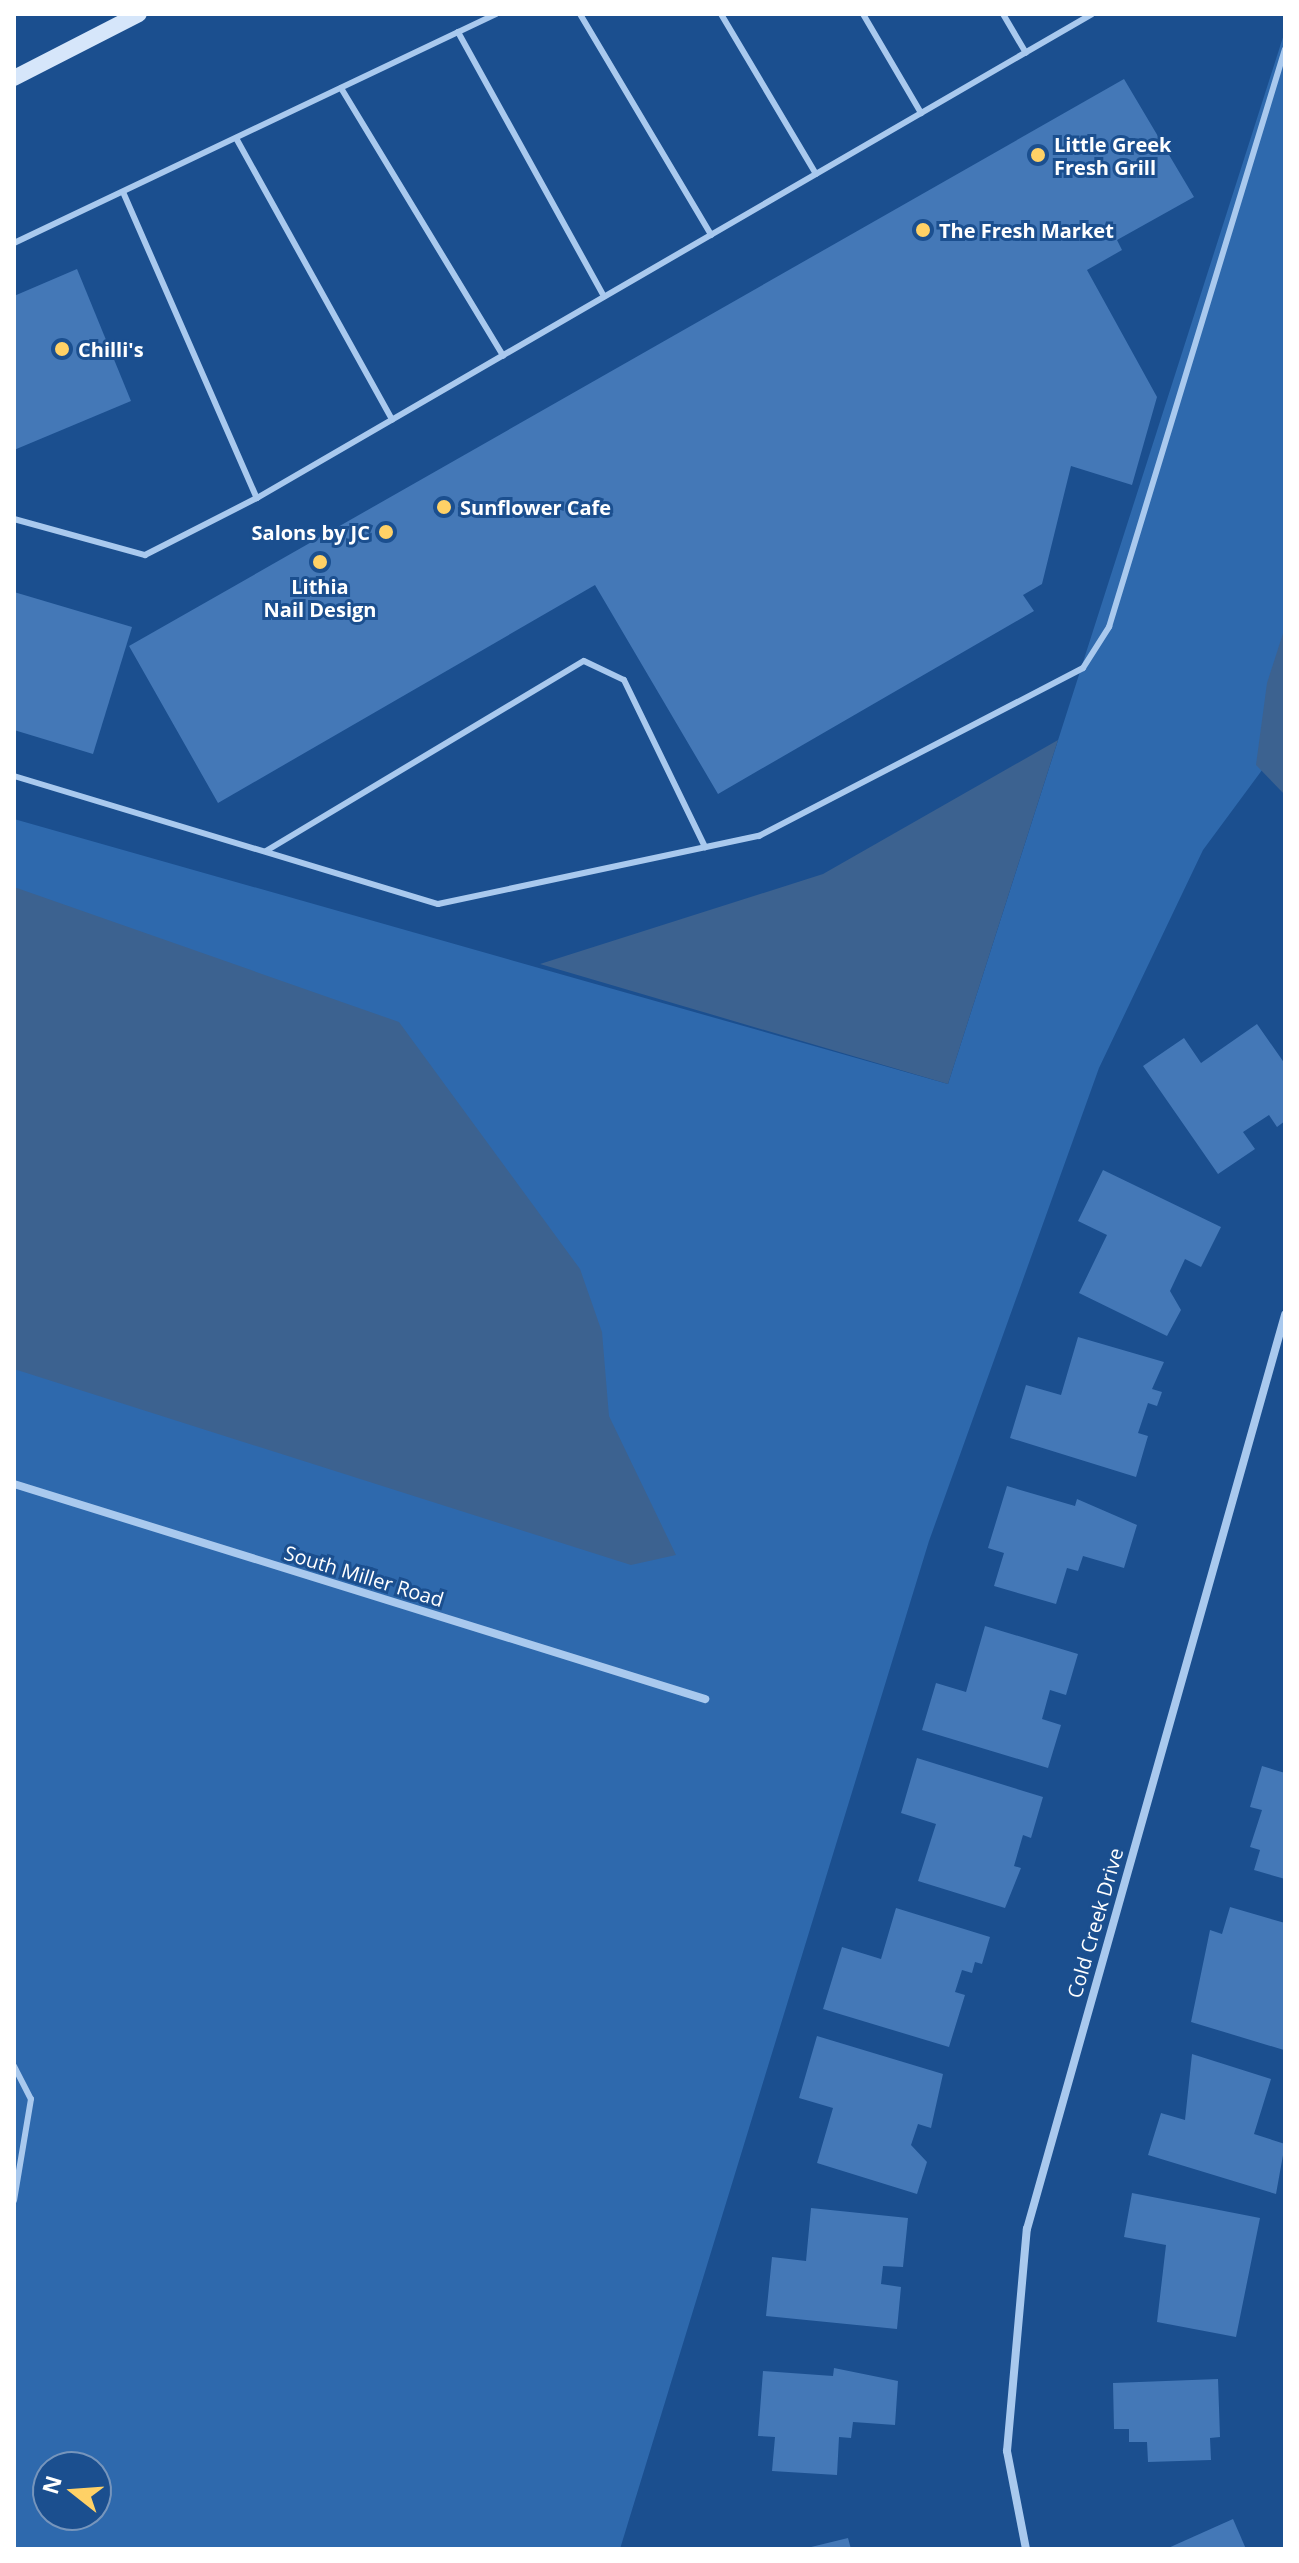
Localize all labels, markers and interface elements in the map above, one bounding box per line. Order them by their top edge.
place label: Little Greek Fresh Grill [1054,132,1171,179]
marker: Little Greek Fresh Grill [1029,146,1047,164]
place label: The Fresh Market [939,218,1114,242]
marker: The Fresh Market [914,221,932,239]
place label: Chilli's [78,337,144,361]
marker: Chilli's [53,340,71,358]
place label: Sunflower Cafe [460,495,611,519]
marker: Sunflower Cafe [435,498,453,516]
place label: Salons by JC [252,520,370,544]
marker: Salons by JC [377,523,395,541]
marker: Lithia Nail Design [311,553,329,571]
place label: Lithia Nail Design [264,574,376,621]
street label: South Miller Road [281,1540,447,1612]
street label: Cold Creek Drive [1062,1845,1128,2001]
north arrow [32,2451,112,2531]
text: N [34,2472,68,2498]

